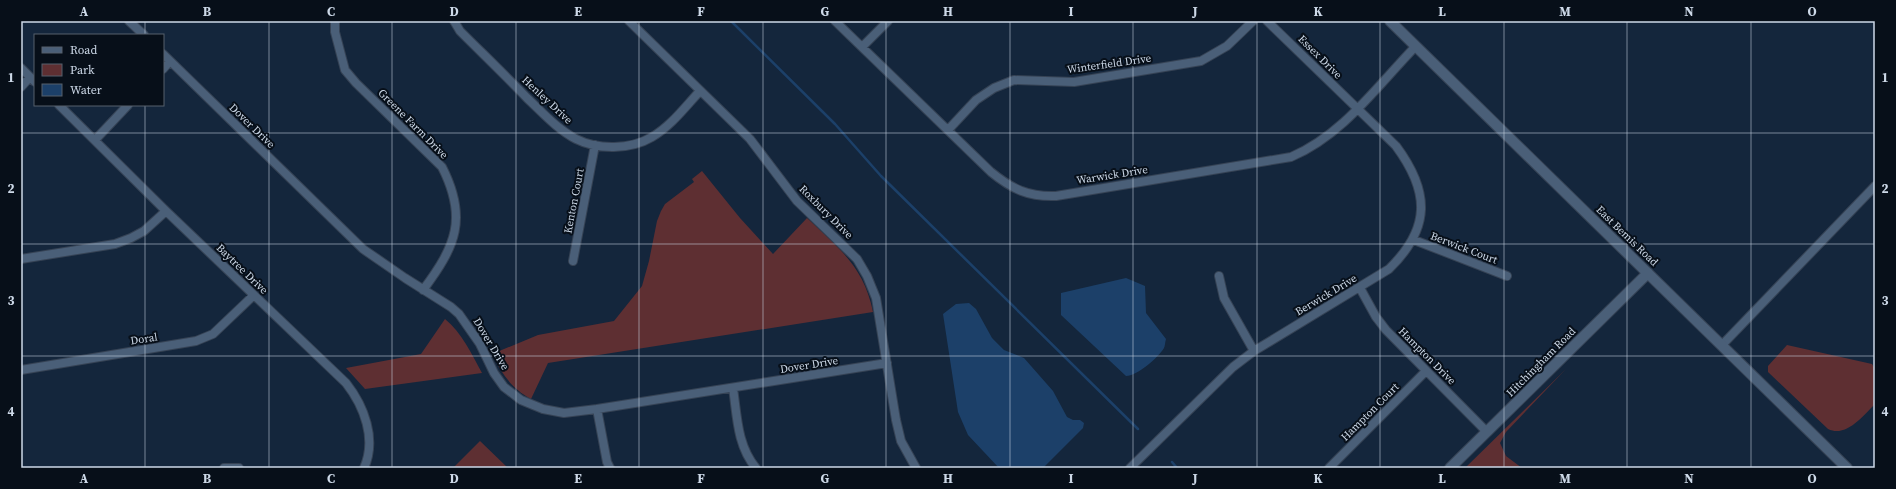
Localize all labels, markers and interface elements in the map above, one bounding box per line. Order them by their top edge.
text: A [80,3,89,20]
text: B [203,3,212,20]
text: C [327,3,335,20]
text: D [449,3,459,20]
text: E [574,3,582,20]
text: F [697,3,705,20]
text: G [821,3,830,20]
text: H [943,3,953,20]
text: I [1068,3,1074,20]
text: J [1191,3,1198,20]
text: K [1313,3,1323,20]
text: L [1438,3,1446,20]
text: M [1559,3,1571,20]
text: N [1684,3,1694,20]
text: O [1807,3,1817,20]
street label: Essex Drive [1295,32,1346,83]
legend [34,34,164,106]
text: Road [70,42,97,58]
street label: Winterfield Drive [1066,51,1152,77]
text: Park [70,62,95,78]
text: 1 [7,69,15,86]
text: 1 [1881,69,1889,86]
street label: Henley Drive [518,73,576,128]
text: Water [70,82,102,98]
street label: Greene Farm Drive [375,86,452,163]
street label: Dover Drive [226,100,279,152]
street label: Warwick Drive [1075,162,1149,188]
street label: Kenton Court [560,167,588,235]
text: 2 [7,180,15,197]
text: 2 [1881,180,1889,197]
street label: Roxbury Drive [796,182,857,243]
street label: East Bemis Road [1593,202,1662,270]
street label: Berwick Court [1428,228,1500,268]
street label: Baytree Drive [213,240,271,298]
street label: Berwick Drive [1292,271,1360,319]
text: 3 [7,292,15,309]
text: 3 [1881,292,1889,309]
street label: Dover Drive [469,315,513,373]
street label: Hitchingham Road [1503,323,1580,400]
street label: Hampton Drive [1395,324,1459,388]
street label: Doral [129,329,159,349]
street label: Dover Drive [779,353,839,377]
street label: Hampton Court [1338,379,1403,444]
text: 4 [7,403,15,420]
text: 4 [1881,403,1889,420]
text: A [80,470,89,487]
text: B [203,470,212,487]
text: C [327,470,335,487]
text: D [449,470,459,487]
text: E [574,470,582,487]
text: F [697,470,705,487]
text: G [821,470,830,487]
text: H [943,470,953,487]
text: I [1068,470,1074,487]
text: J [1191,470,1198,487]
text: K [1313,470,1323,487]
text: L [1438,470,1446,487]
text: M [1559,470,1571,487]
text: N [1684,470,1694,487]
text: O [1807,470,1817,487]

